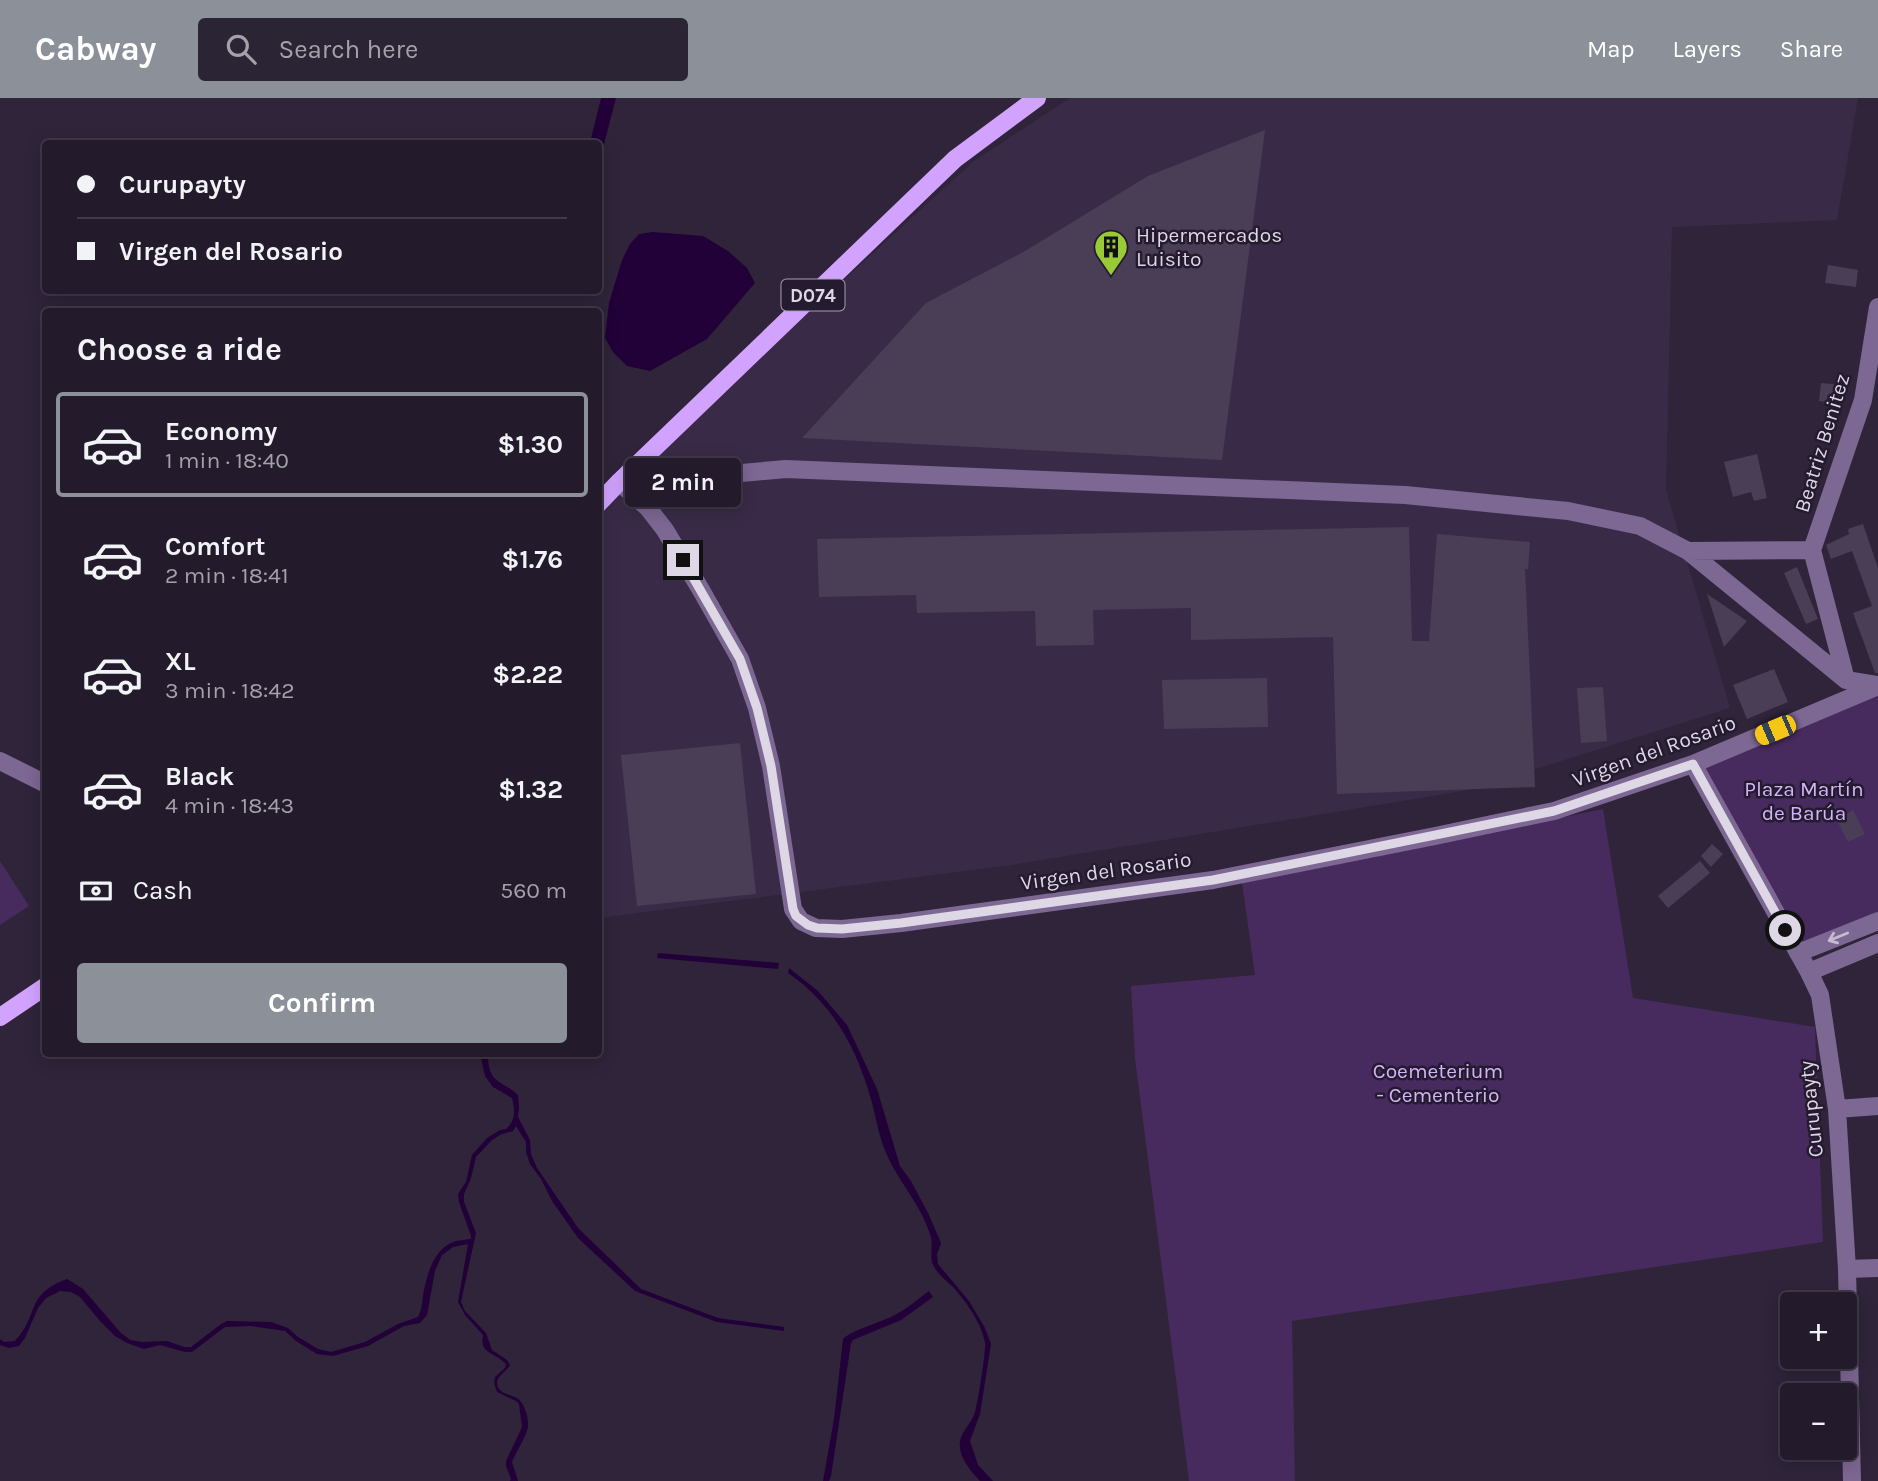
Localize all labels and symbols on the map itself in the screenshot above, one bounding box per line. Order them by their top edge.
place label: Hipermercados Luisito [1136,223,1282,271]
building icon: Hipermercados Luisito [1092,228,1130,277]
road number: D074 [782,280,844,310]
street label: Beatriz Benitez [1790,371,1854,515]
callout: 2 min [625,458,741,508]
route end [667,544,699,576]
street label: Virgen del Rosario [1569,710,1739,792]
car [1752,712,1799,748]
park label: Plaza Martín de Barúa [1744,777,1864,825]
street label: Virgen del Rosario [1019,847,1193,895]
route start [1769,914,1801,946]
one-way arrow [1828,931,1850,944]
park label: Coemeterium - Cementerio [1373,1059,1503,1107]
street label: Curupayty [1794,1059,1828,1159]

